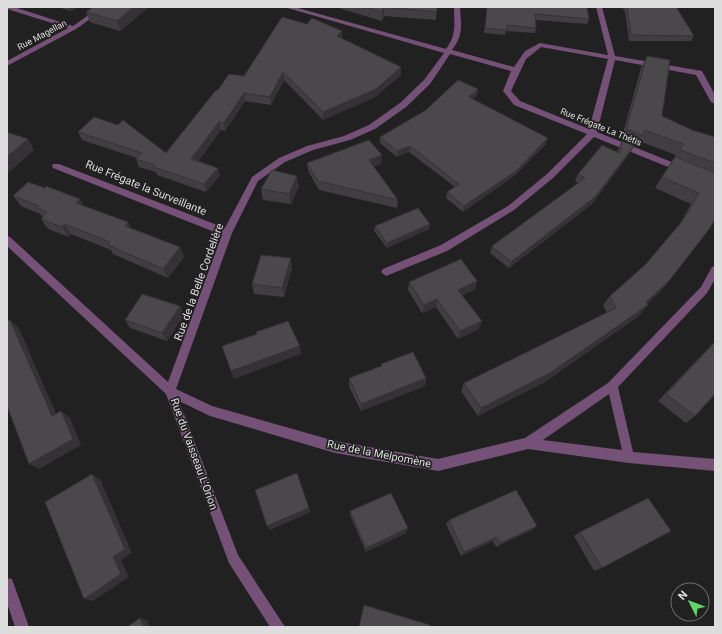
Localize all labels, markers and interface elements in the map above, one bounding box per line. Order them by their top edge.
street label: Rue Magellan [16,18,68,52]
street label: Rue Frégate La Thétis [559,106,643,148]
street label: Rue Frégate la Surveillante [84,158,209,218]
street label: Rue de la Belle Cordelière [172,221,226,342]
street label: Rue du Vaisseau L'Orion [168,396,220,512]
street label: Rue de la Melpomène [326,438,432,470]
north arrow [670,582,710,622]
text: N [676,588,691,603]

